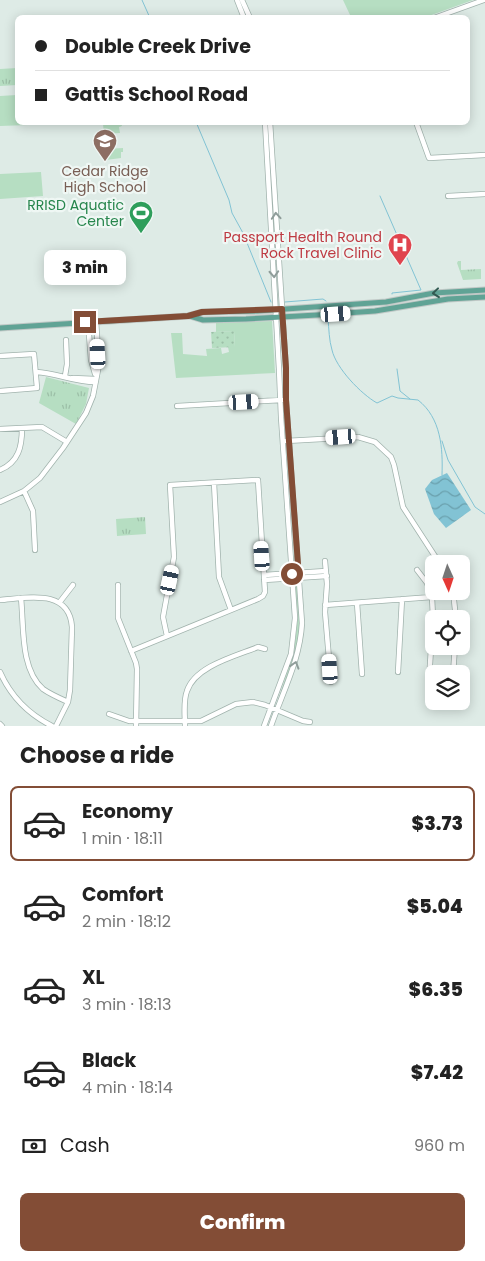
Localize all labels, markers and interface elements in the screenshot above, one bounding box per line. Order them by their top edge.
text: Double Creek Drive [65,33,251,60]
text: Gattis School Road [65,81,248,108]
school or university icon: Cedar Ridge High School [92,128,118,162]
place label: Cedar Ridge High School [62,161,149,197]
place label: RRISD Aquatic Center [27,195,124,231]
sports icon: RRISD Aquatic Center [128,200,154,234]
one-way arrow [271,212,282,220]
place label: Passport Health Round Rock Travel Clinic [223,227,382,263]
hospital icon: Passport Health Round Rock Travel Clinic [387,232,413,266]
callout: 3 min [44,250,126,284]
text: 3 min [62,256,108,279]
one-way arrow [268,270,279,278]
one-way arrow [432,287,440,298]
car [320,305,351,323]
route end [74,311,96,333]
car [89,339,106,369]
car [228,394,259,410]
car [325,428,356,446]
car [253,541,270,571]
north arrow [425,555,470,600]
map controls [425,555,470,710]
route start [281,563,303,585]
car [159,564,180,596]
button: locate [425,610,470,655]
car [321,654,338,684]
one-way arrow [289,661,299,670]
button: layers [425,665,470,710]
text: Choose a ride [20,740,174,771]
text: Economy [82,798,173,825]
icon: car [22,801,67,846]
text: $3.73 [412,810,463,837]
text: 1 min · 18:11 [82,827,163,850]
text: Comfort [82,881,164,908]
icon: car [22,884,67,929]
text: $5.04 [407,893,463,920]
text: 2 min · 18:12 [82,910,171,933]
text: XL [82,964,105,991]
icon: car [22,967,67,1012]
text: $6.35 [409,976,463,1003]
text: 3 min · 18:13 [82,993,171,1016]
text: Black [82,1047,136,1074]
icon: car [22,1050,67,1095]
text: $7.42 [411,1059,463,1086]
text: 4 min · 18:14 [82,1076,173,1099]
icon: cash [20,1132,48,1160]
text: Cash [60,1132,110,1159]
text: 960 m [414,1134,465,1157]
button: Confirm [20,1193,465,1251]

